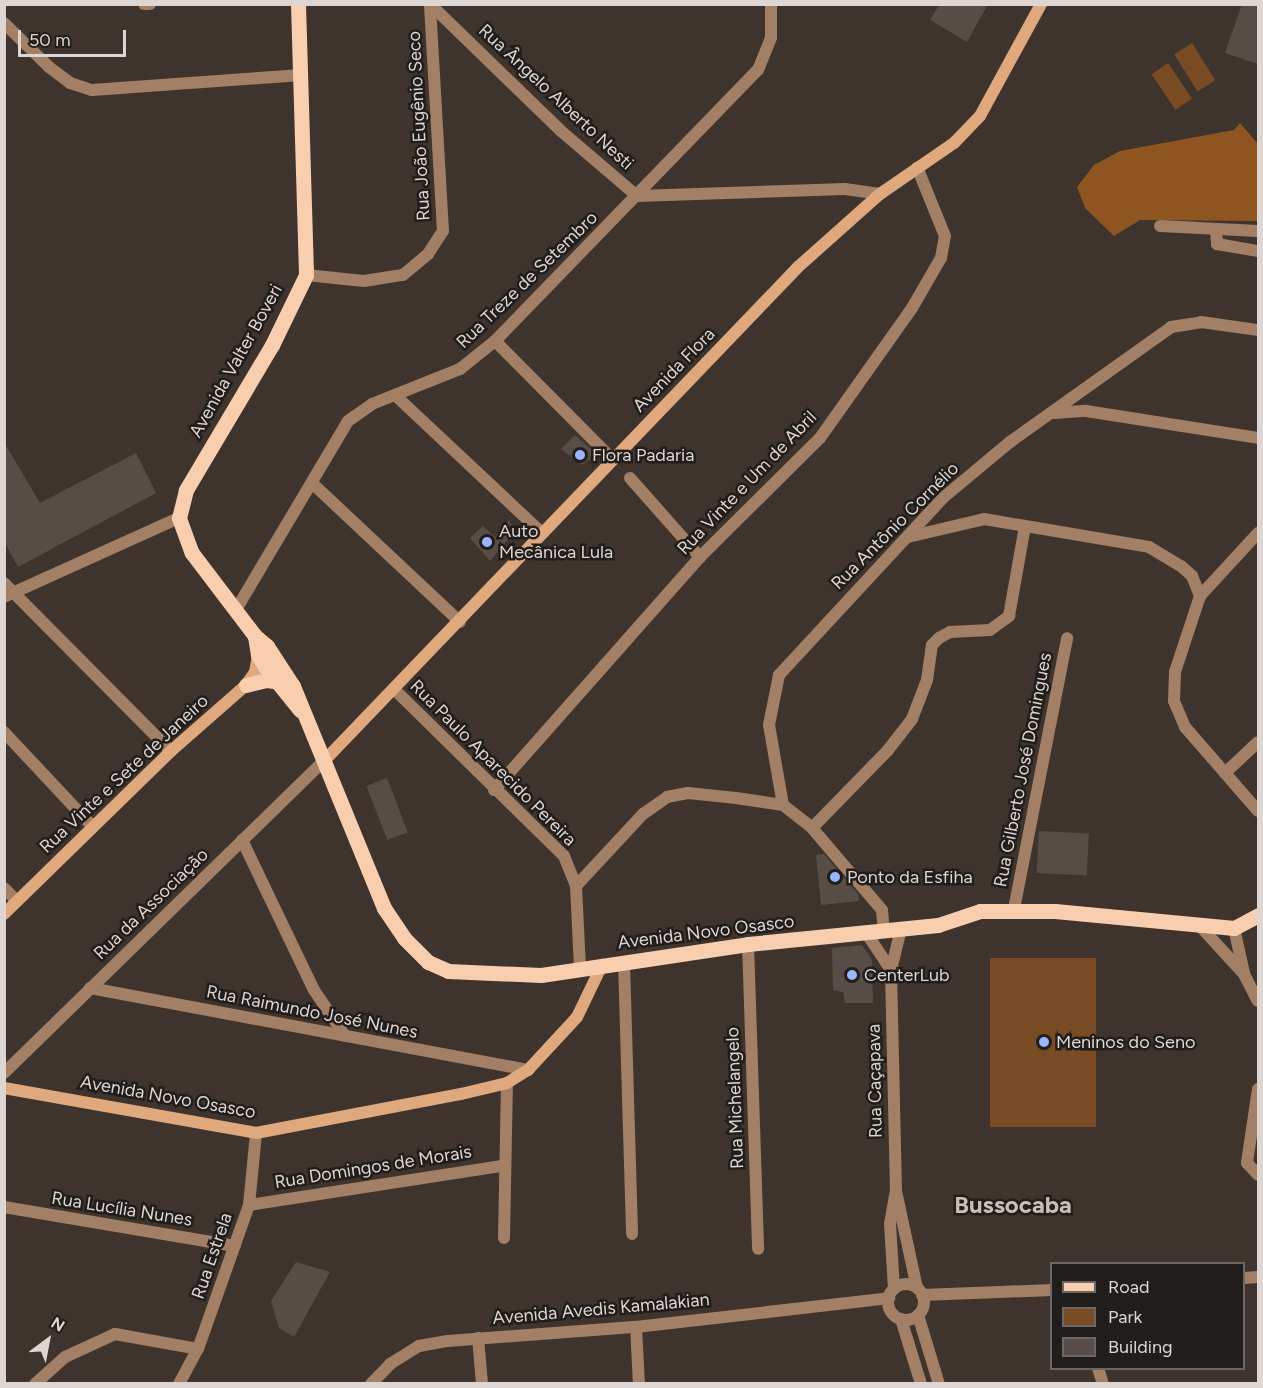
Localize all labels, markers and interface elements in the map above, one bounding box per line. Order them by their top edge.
scale bar [21,18,129,56]
street label: Rua Ângelo Alberto Nesti [474,20,638,174]
text: 50 m [29,29,71,51]
street label: Rua João Eugênio Seco [403,31,435,221]
street label: Rua Treze de Setembro [452,207,602,353]
street label: Avenida Valter Boveri [185,281,287,441]
street label: Avenida Flora [628,323,720,417]
street label: Rua Vinte e Um de Abril [673,407,821,559]
place label: Flora Padaria [592,444,694,466]
marker: Flora Padaria [573,448,587,462]
street label: Rua Antônio Cornélio [827,458,963,594]
place label: Auto Mecânica Lula [499,521,613,564]
marker: Auto Mecânica Lula [480,535,494,549]
street label: Rua Gilberto José Domingues [990,651,1056,889]
street label: Rua Paulo Aparecido Pereira [405,675,581,851]
street label: Rua Vinte e Sete de Janeiro [35,690,213,858]
street label: Rua da Associação [89,844,213,964]
place label: Ponto da Esfiha [847,866,973,888]
marker: Ponto da Esfiha [828,870,842,884]
street label: Avenida Novo Osasco [617,910,795,954]
place label: CenterLub [864,964,949,986]
marker: CenterLub [845,968,859,982]
street label: Rua Raimundo José Nunes [204,981,420,1043]
street label: Rua Caçapava [863,1024,887,1138]
street label: Rua Michelangelo [722,1027,748,1169]
place label: Meninos do Seno [1056,1031,1195,1053]
marker: Meninos do Seno [1037,1035,1051,1049]
street label: Avenida Novo Osasco [79,1071,257,1123]
street label: Rua Domingos de Morais [273,1141,473,1193]
street label: Rua Lucília Nunes [50,1187,194,1231]
district label: Bussocaba [954,1191,1072,1219]
street label: Rua Estrela [187,1210,237,1302]
legend [1050,1262,1245,1370]
text: Road [1108,1276,1149,1298]
street label: Avenida Avedis Kamalakian [492,1289,710,1329]
text: Park [1108,1306,1142,1328]
north arrow [18,1310,78,1370]
text: N [48,1313,68,1336]
text: Building [1108,1336,1173,1358]

